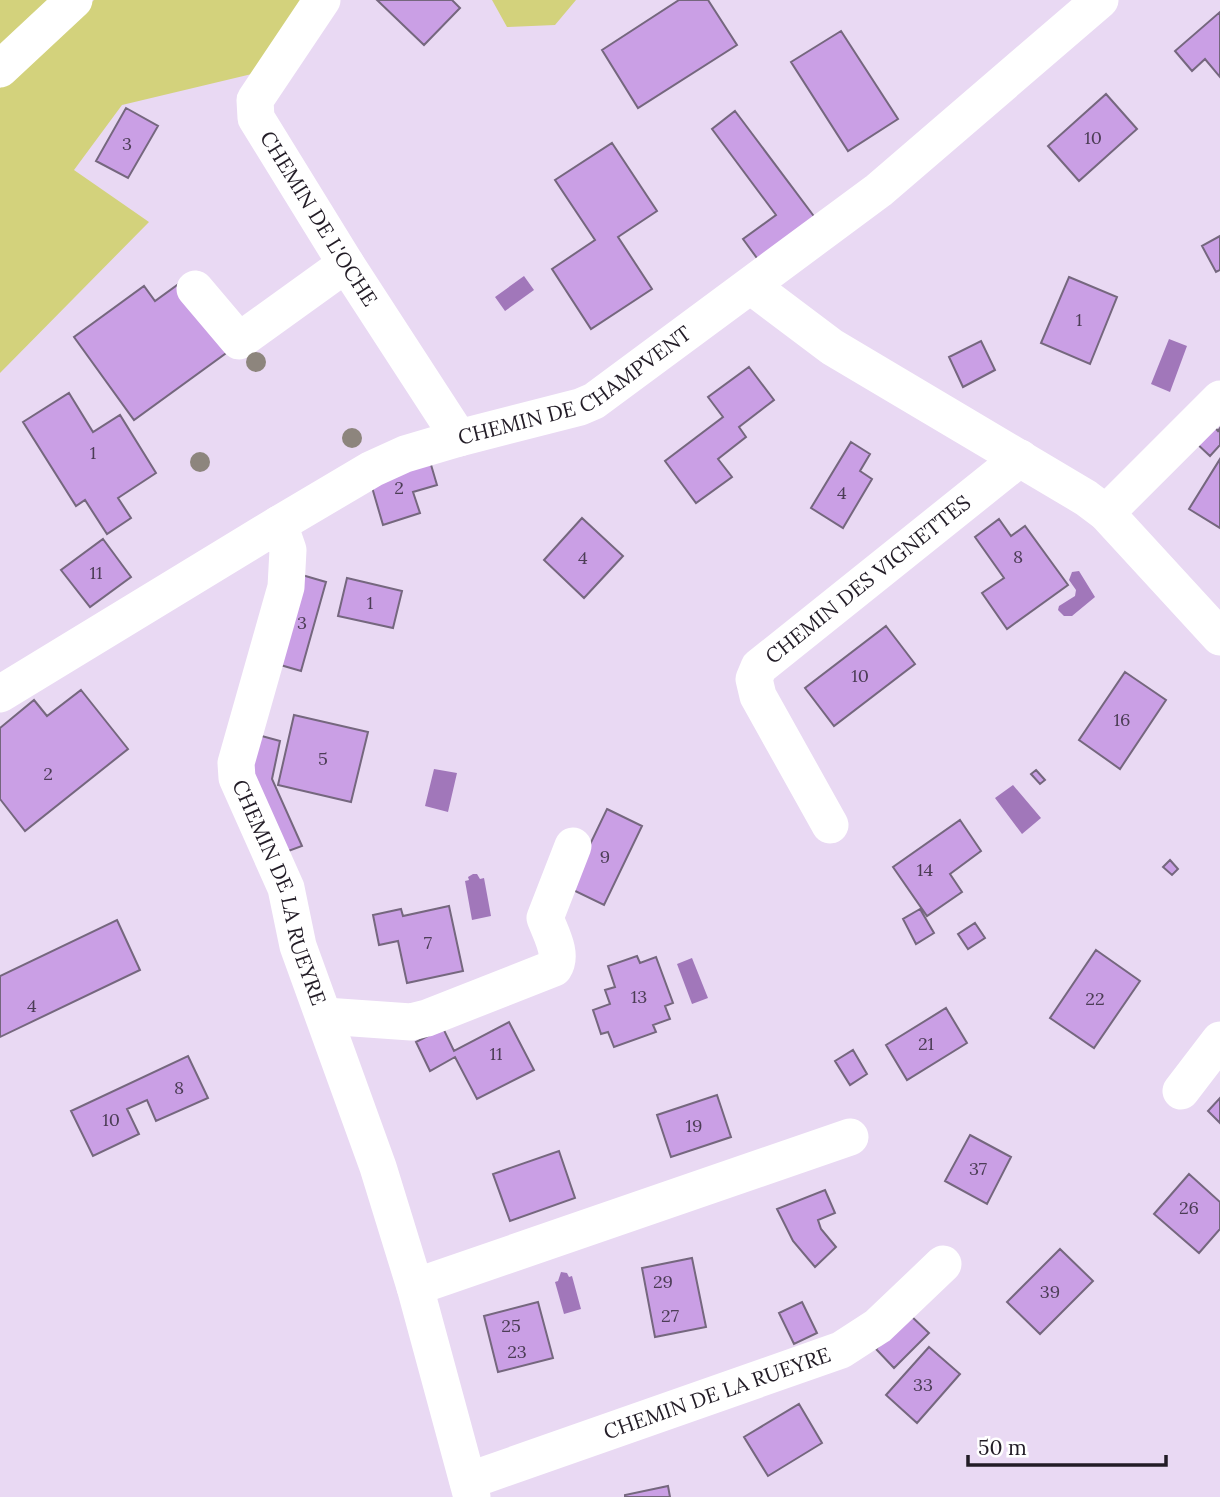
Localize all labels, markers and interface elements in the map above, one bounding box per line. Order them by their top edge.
street label: CHEMIN DE L'OCHE [254,126,384,311]
house number: 10 [1084,126,1102,149]
house number: 3 [122,132,132,155]
house number: 1 [1076,308,1082,331]
street label: CHEMIN DE CHAMPVENT [455,320,696,451]
house number: 1 [90,441,96,464]
house number: 2 [394,476,404,499]
house number: 4 [837,481,847,504]
street label: CHEMIN DES VIGNETTES [760,489,976,670]
house number: 8 [1013,545,1023,568]
house number: 4 [578,546,588,569]
house number: 11 [89,561,103,584]
house number: 1 [367,591,373,614]
house number: 3 [297,611,307,634]
house number: 10 [851,664,869,687]
house number: 16 [1114,708,1130,731]
house number: 5 [318,747,328,770]
house number: 2 [43,762,53,785]
street label: CHEMIN DE LA RUEYRE [226,775,332,1009]
house number: 9 [600,845,610,868]
house number: 14 [917,858,933,881]
house number: 7 [424,931,432,954]
house number: 13 [631,985,647,1008]
house number: 22 [1085,987,1105,1010]
house number: 4 [27,994,37,1017]
house number: 21 [918,1032,934,1055]
house number: 11 [489,1042,503,1065]
house number: 8 [174,1076,184,1099]
house number: 10 [102,1108,120,1131]
house number: 19 [686,1114,702,1137]
house number: 37 [969,1157,987,1180]
house number: 26 [1179,1196,1199,1219]
house number: 29 [653,1270,673,1293]
house number: 39 [1040,1280,1060,1303]
house number: 27 [661,1304,679,1327]
house number: 25 [501,1314,521,1337]
house number: 23 [507,1340,527,1363]
street label: CHEMIN DE LA RUEYRE [600,1341,834,1445]
house number: 33 [913,1373,933,1396]
scale bar [968,1424,1166,1468]
text: 50 m [978,1434,1027,1461]

